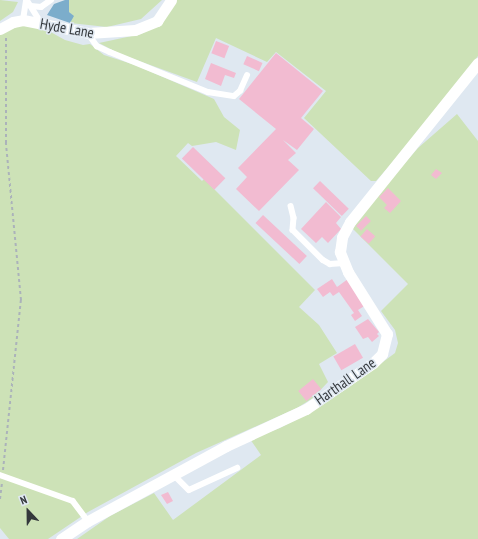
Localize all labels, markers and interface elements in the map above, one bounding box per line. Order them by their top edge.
street label: Hyde Lane [39,14,95,42]
street label: Harthall Lane [311,353,379,409]
north arrow [8,491,48,531]
text: N [18,492,29,507]

